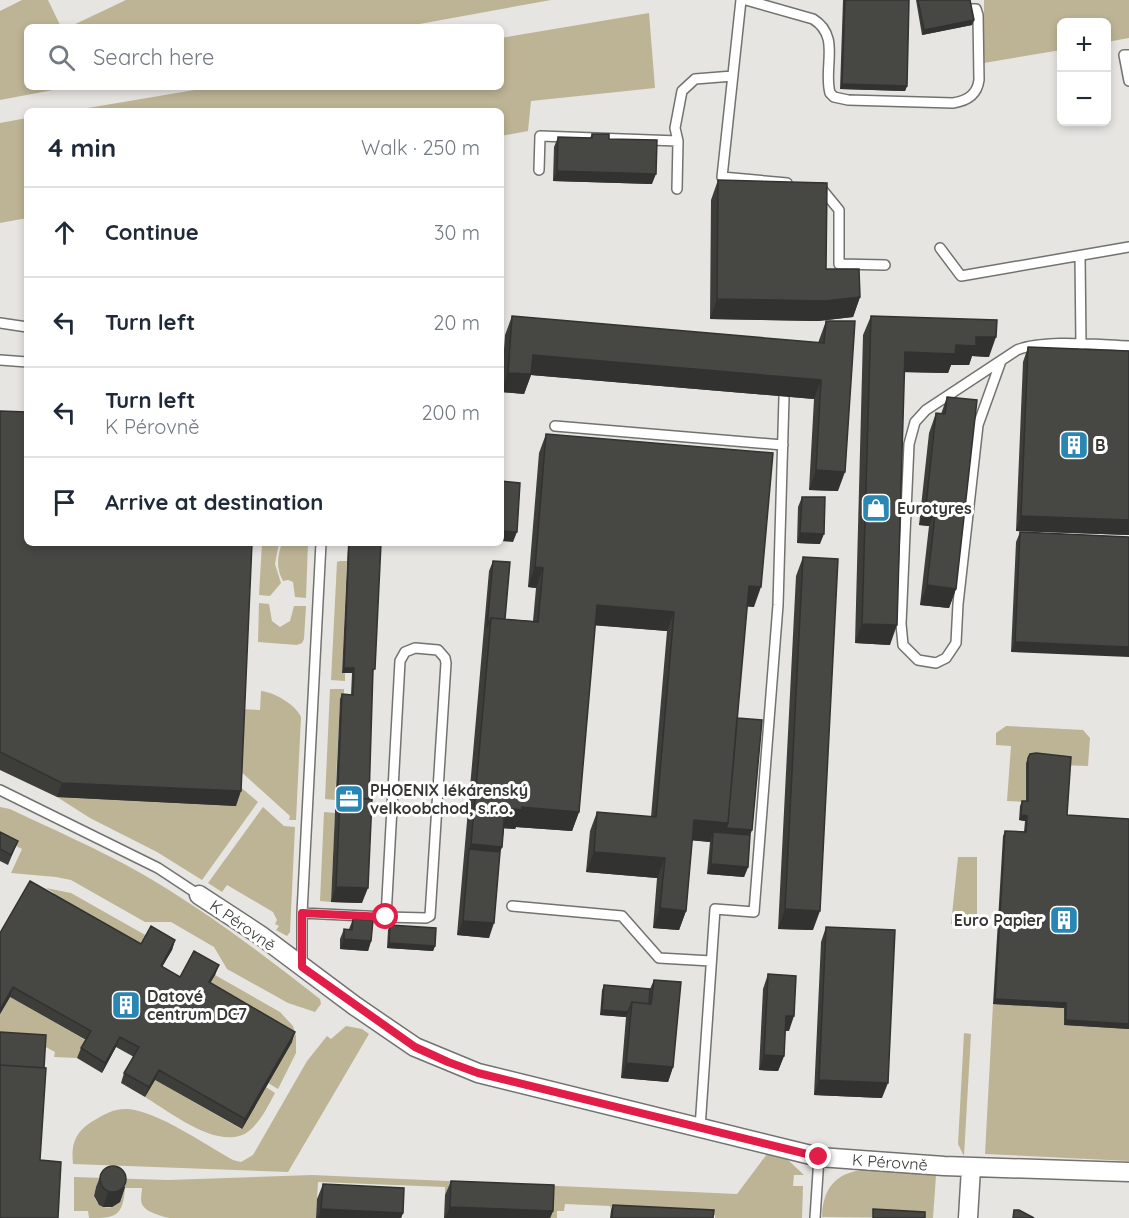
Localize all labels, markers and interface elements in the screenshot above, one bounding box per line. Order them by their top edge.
map controls [1057,18,1111,126]
button: + [1057,18,1111,72]
search box [24,24,504,90]
icon: search [45,41,78,74]
text: Search here [93,43,214,71]
button: − [1057,72,1111,126]
text: 4 min [48,131,116,164]
text: Walk · 250 m [361,135,480,160]
icon: ahead [48,216,81,249]
text: Continue [105,218,199,246]
text: 30 m [434,220,480,245]
icon: left [48,306,81,339]
text: Turn left [105,308,195,336]
text: 20 m [433,310,480,335]
text: Turn left [105,386,195,414]
icon: left [48,396,81,429]
text: 200 m [421,400,480,425]
text: K Pérovně [105,414,200,439]
building icon: B [1058,429,1090,461]
place label: B [1095,435,1105,455]
icon: arrive [48,486,81,519]
text: Arrive at destination [105,488,323,516]
shop icon: Eurotyres [860,492,892,524]
place label: Eurotyres [897,498,972,518]
place label: PHOENIX lékárenský velkoobchod, s.r.o. [370,780,528,818]
office icon: PHOENIX lékárenský velkoobchod, s.r.o. [333,783,365,815]
street label: K Pérovně [206,895,280,955]
route start [372,903,398,929]
building icon: Euro Papier [1048,904,1080,936]
place label: Euro Papier [954,910,1043,930]
place label: Datové centrum DC7 [147,986,247,1024]
building icon: Datové centrum DC7 [110,989,142,1021]
route end [805,1143,831,1169]
street label: K Pérovně [852,1149,928,1175]

